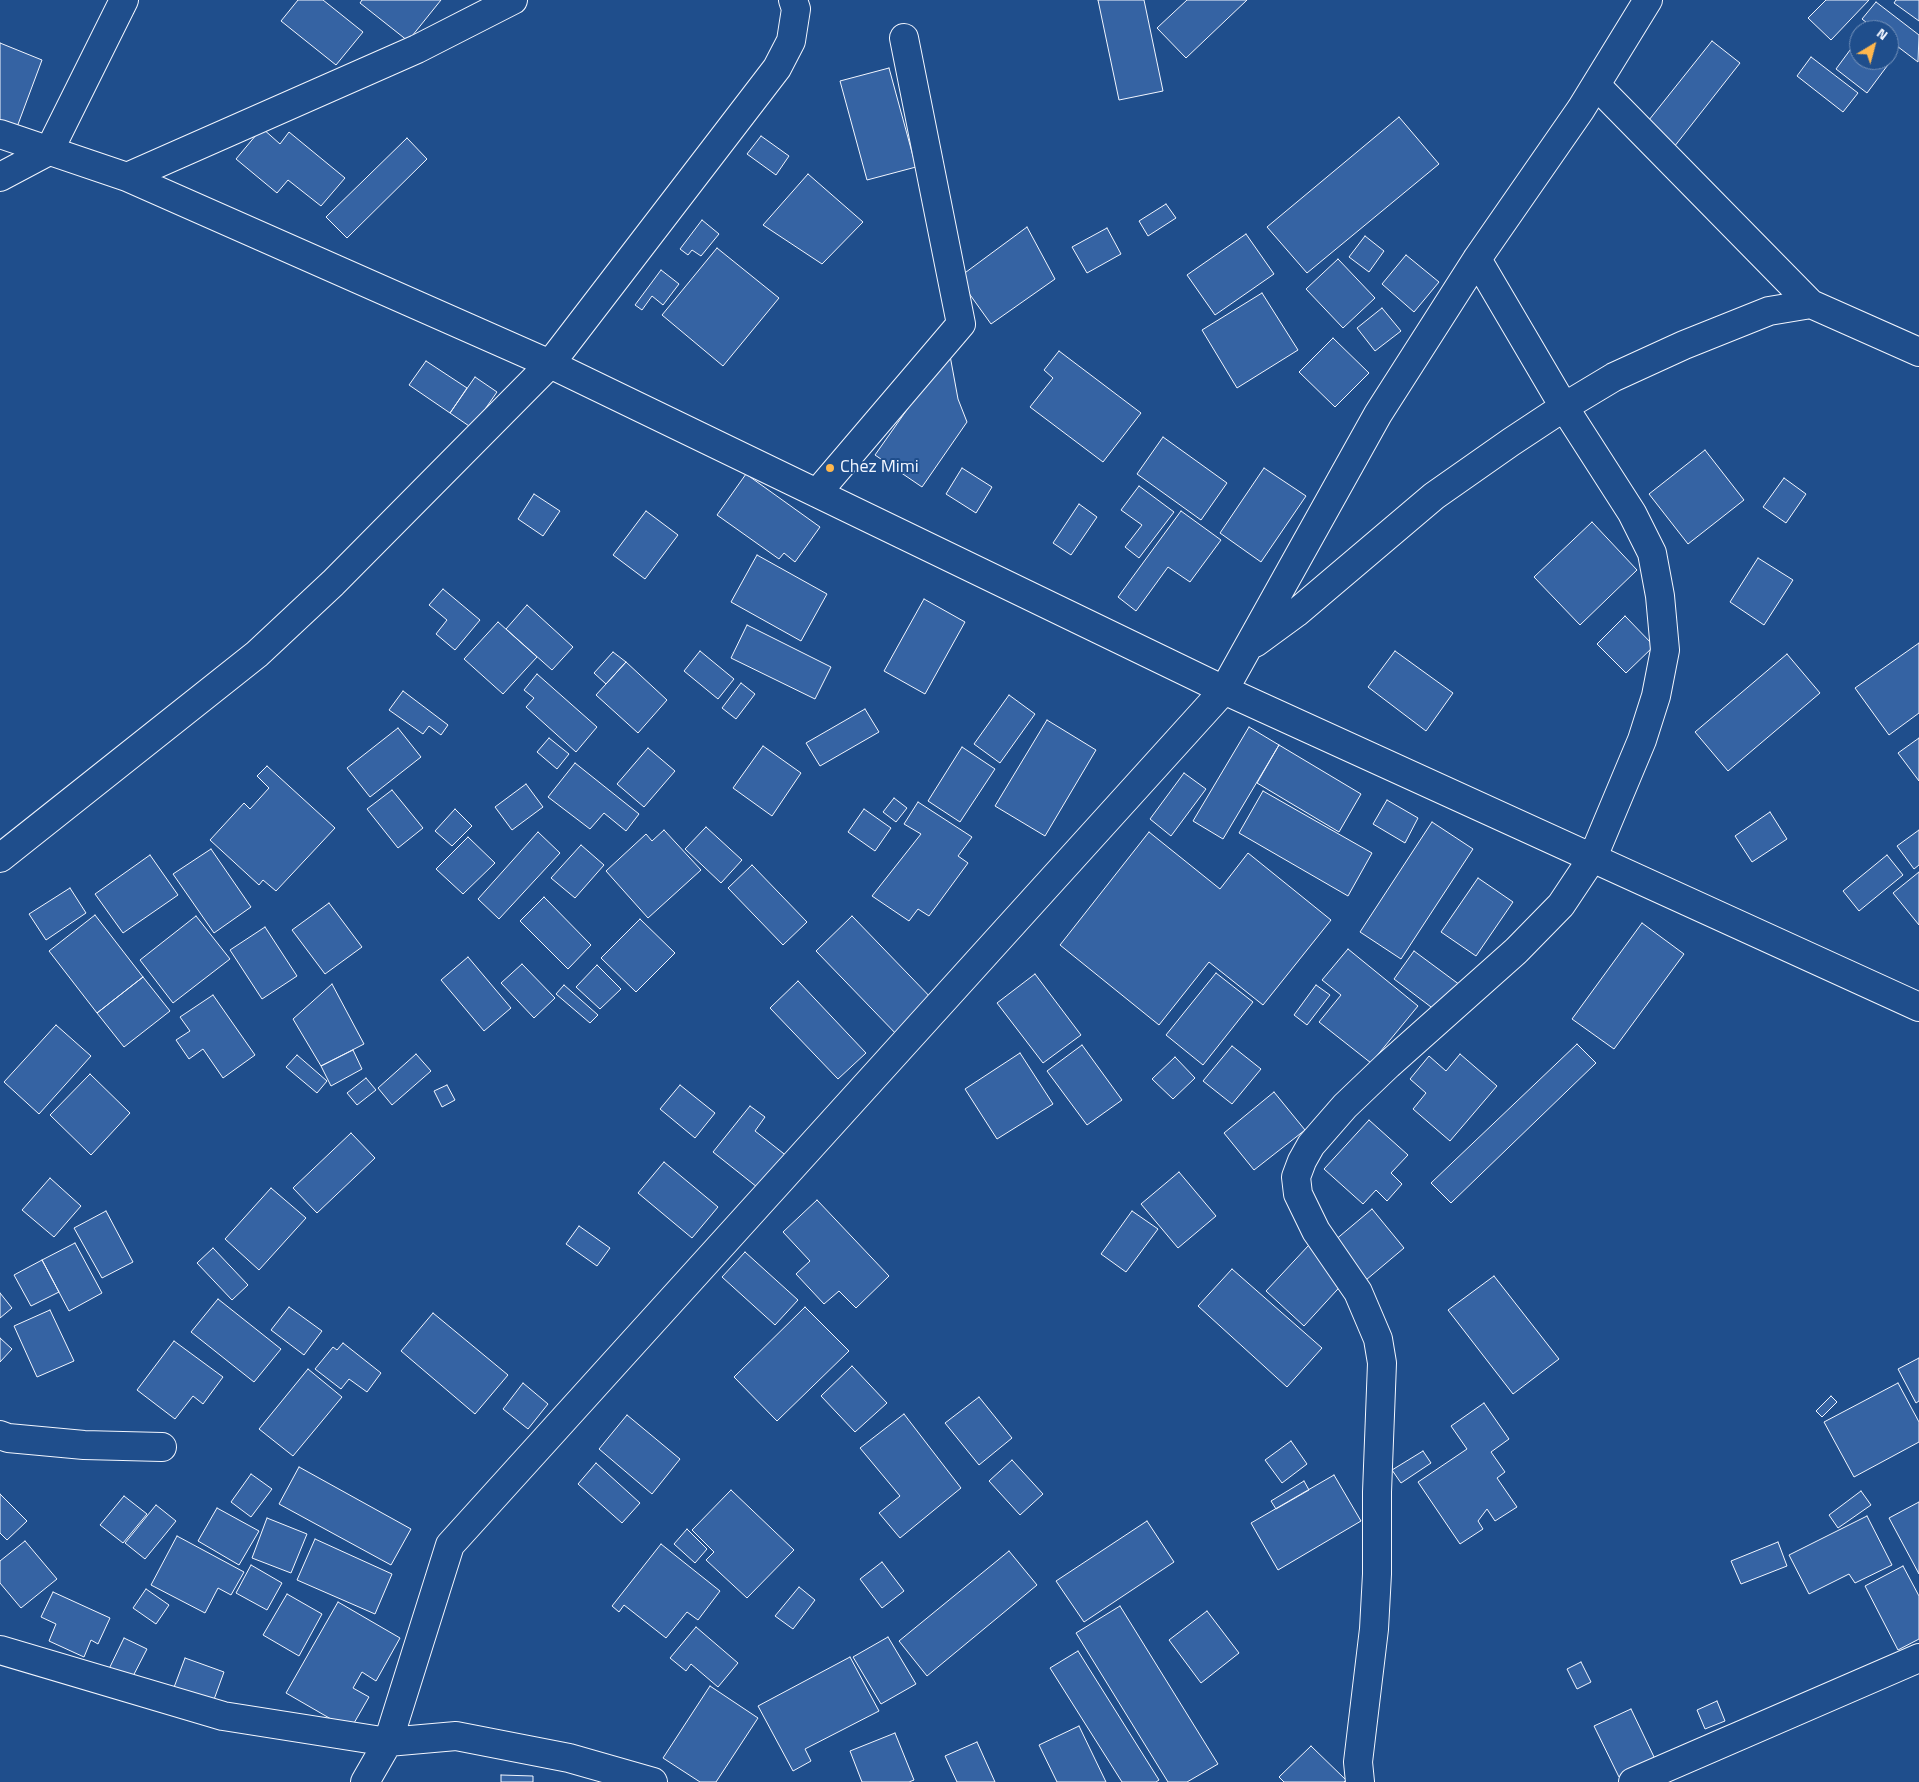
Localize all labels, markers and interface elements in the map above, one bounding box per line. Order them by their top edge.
north arrow [1849,20,1899,70]
text: N [1873,22,1893,45]
place label: Chez Mimi [840,457,919,479]
marker: Chez Mimi [824,462,836,474]

